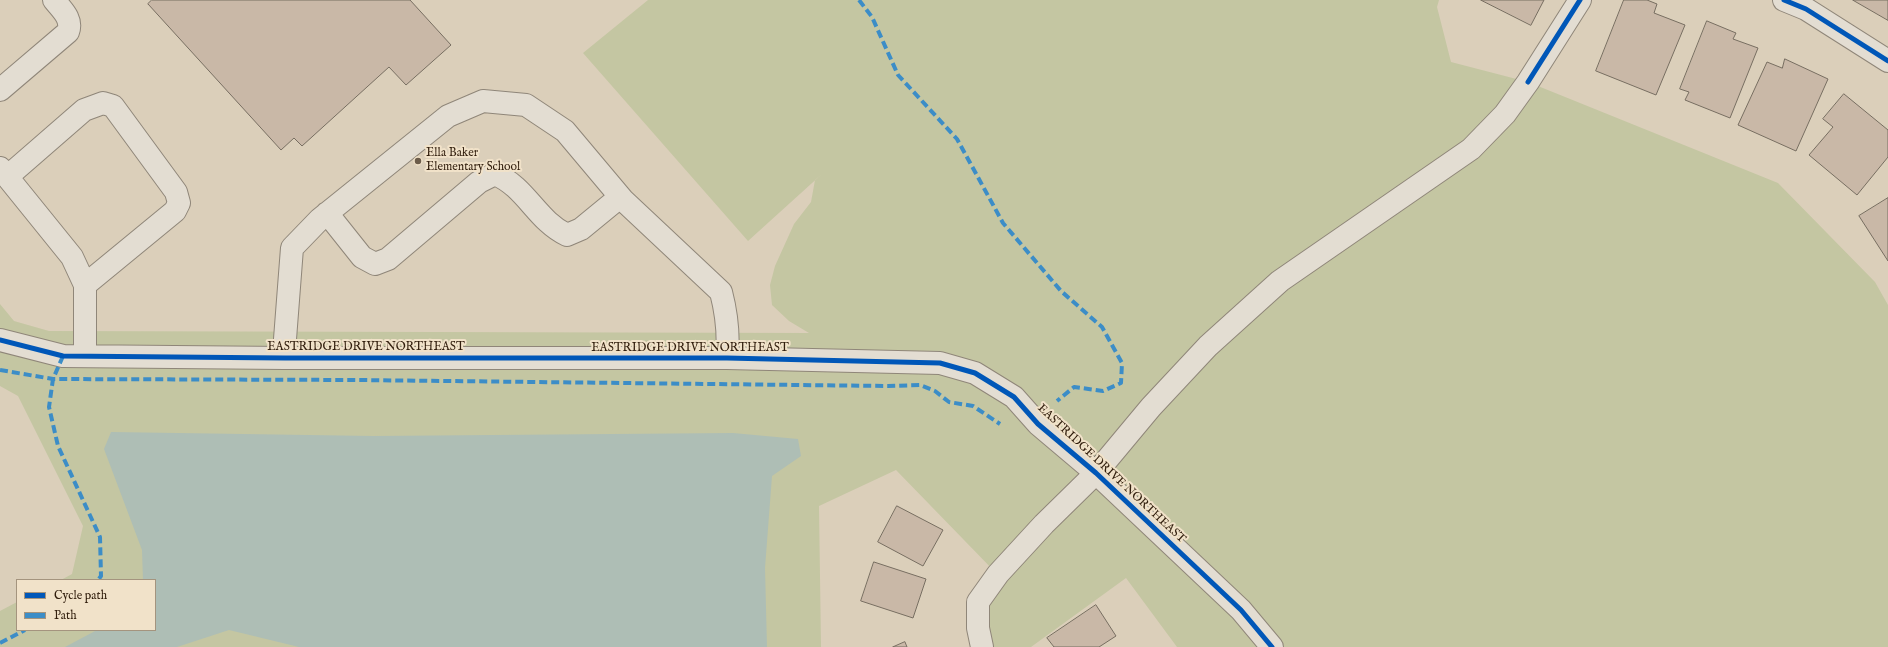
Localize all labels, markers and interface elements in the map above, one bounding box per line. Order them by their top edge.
place label: Ella Baker Elementary School [426,147,520,175]
marker: Ella Baker Elementary School [413,156,423,166]
street label: EASTRIDGE DRIVE NORTHEAST [267,341,465,355]
street label: EASTRIDGE DRIVE NORTHEAST [591,342,789,356]
street label: EASTRIDGE DRIVE NORTHEAST [1034,401,1188,547]
legend [16,579,156,631]
text: Cycle path [54,588,107,603]
text: Path [54,608,77,623]

